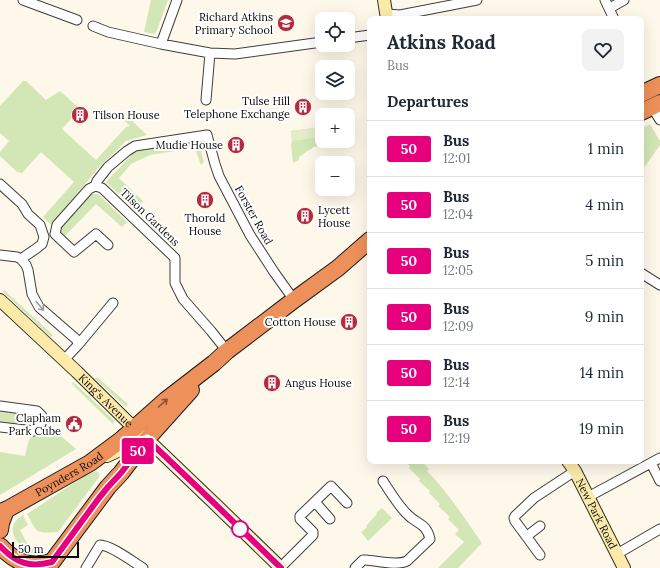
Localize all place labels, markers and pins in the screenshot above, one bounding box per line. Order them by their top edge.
place label: Richard Atkins Primary School [195,10,273,37]
school or university icon: Richard Atkins Primary School [276,13,296,33]
place label: Tulse Hill Telephone Exchange [184,94,290,121]
building icon: Tulse Hill Telephone Exchange [293,97,313,117]
building icon: Tilson House [70,105,90,125]
place label: Tilson House [93,108,160,122]
building icon: Mudie House [226,135,246,155]
place label: Mudie House [155,138,223,152]
building icon: Thorold House [195,190,215,210]
place label: Lycett House [318,203,351,230]
building icon: Lycett House [295,206,315,226]
place label: Thorold House [185,211,226,238]
building icon: Cotton House [339,312,359,332]
place label: Cotton House [265,315,336,329]
building icon: Angus House [262,373,282,393]
place label: Angus House [284,376,352,390]
place label: Clapham Park Cube [9,411,61,438]
public building icon: Clapham Park Cube [64,414,84,434]
unlabelled marker [231,520,249,538]

